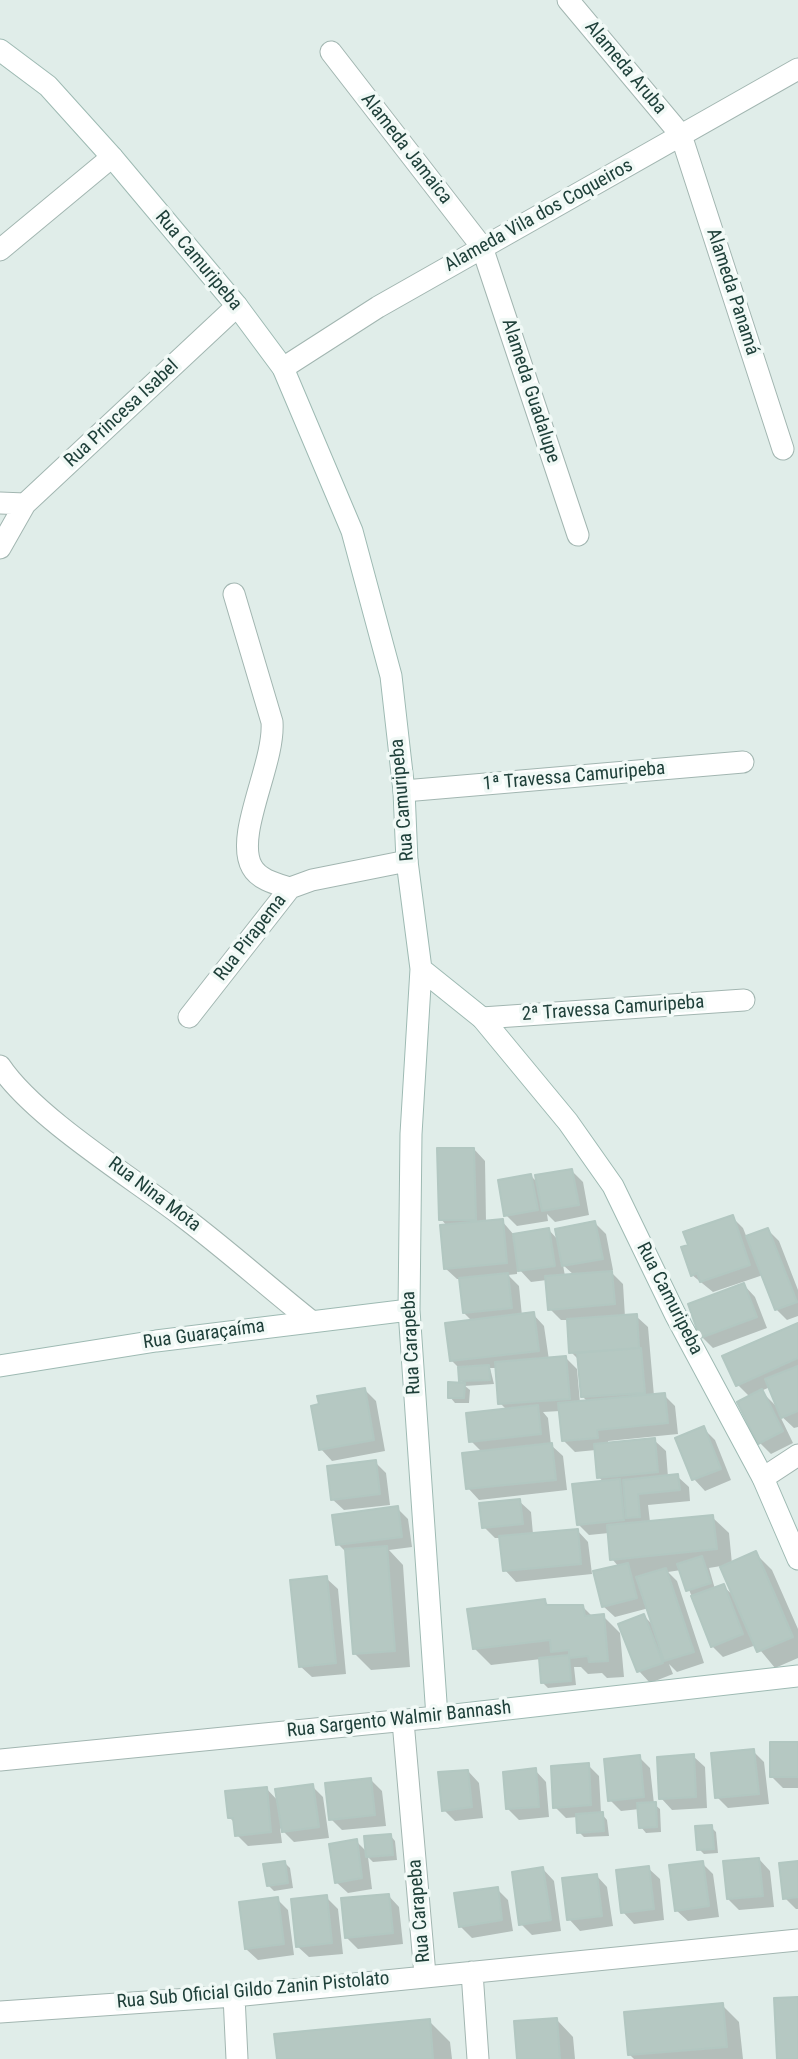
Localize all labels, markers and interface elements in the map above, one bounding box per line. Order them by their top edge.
street label: Alameda Aruba [579,17,671,119]
street label: Alameda Jamaica [356,89,456,209]
street label: Alameda Vila dos Coqueiros [441,155,637,277]
street label: Rua Camuripeba [150,207,246,315]
street label: Alameda Panamá [701,226,763,358]
street label: Alameda Guadalupe [496,316,564,466]
street label: Rua Princesa Isabel [60,355,184,473]
street label: Rua Camuripeba [386,738,420,862]
street label: 1ª Travessa Camuripeba [482,758,666,796]
street label: Rua Pirapema [210,890,292,986]
street label: 2ª Travessa Camuripeba [521,991,705,1027]
street label: Rua Nina Mota [103,1153,205,1237]
street label: Rua Camuripeba [631,1239,707,1359]
street label: Rua Carapeba [398,1291,426,1395]
street label: Rua Guaraçaíma [142,1315,266,1355]
street label: Rua Sargento Walmir Bannash [286,1697,512,1743]
street label: Rua Carapeba [404,1858,436,1964]
street label: Rua Sub Oficial Gildo Zanin Pistolato [116,1968,390,2014]

